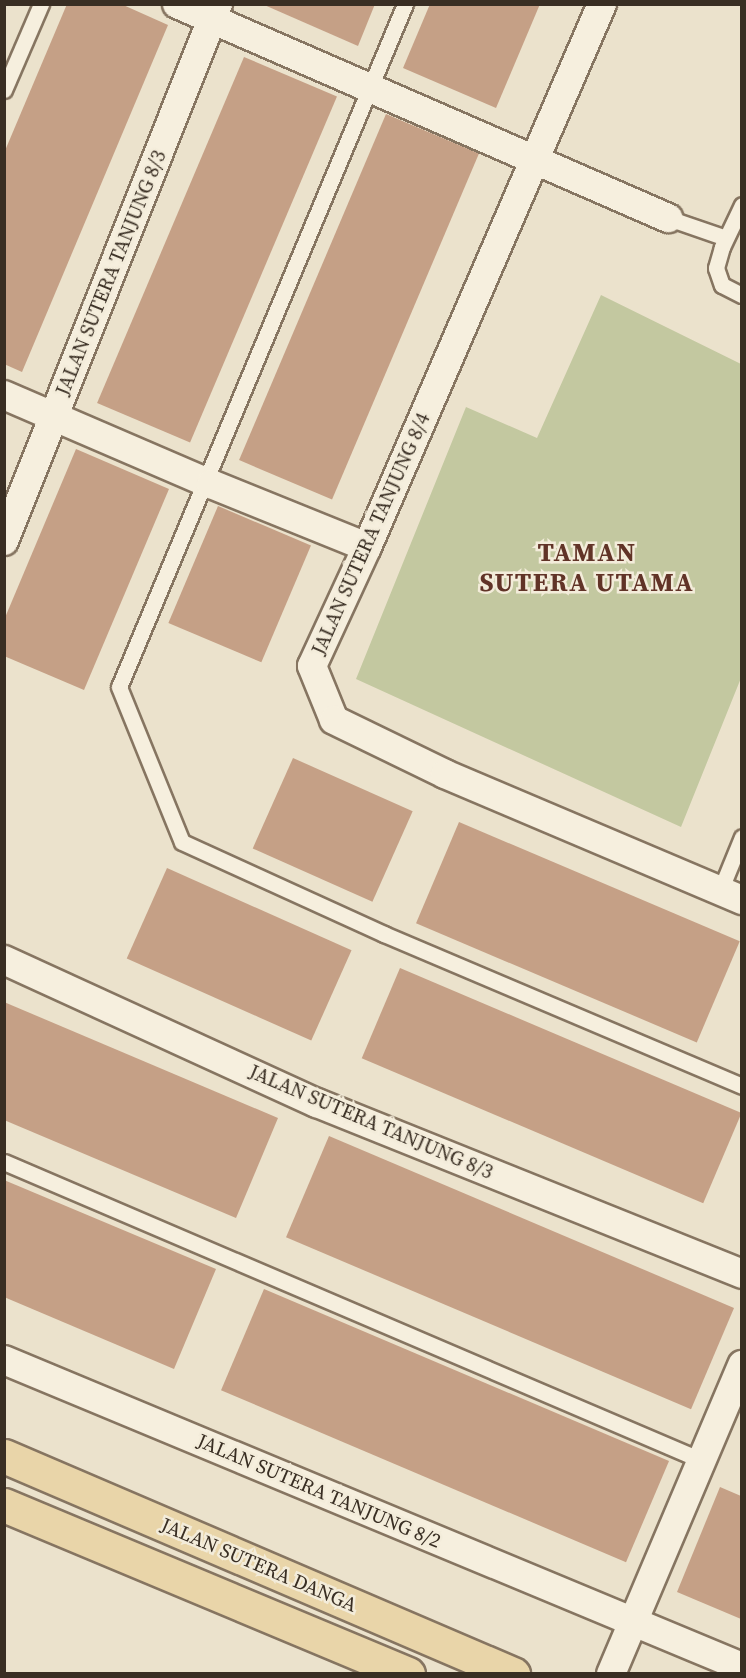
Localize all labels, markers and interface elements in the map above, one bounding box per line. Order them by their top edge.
street label: JALAN SUTERA TANJUNG 8/3 [51,147,171,399]
street label: JALAN SUTERA TANJUNG 8/4 [307,409,435,659]
district label: TAMAN SUTERA UTAMA [480,537,694,598]
street label: JALAN SUTERA TANJUNG 8/3 [245,1060,497,1184]
street label: JALAN SUTERA TANJUNG 8/2 [193,1429,445,1553]
street label: JALAN SUTERA DANGA [157,1513,361,1617]

